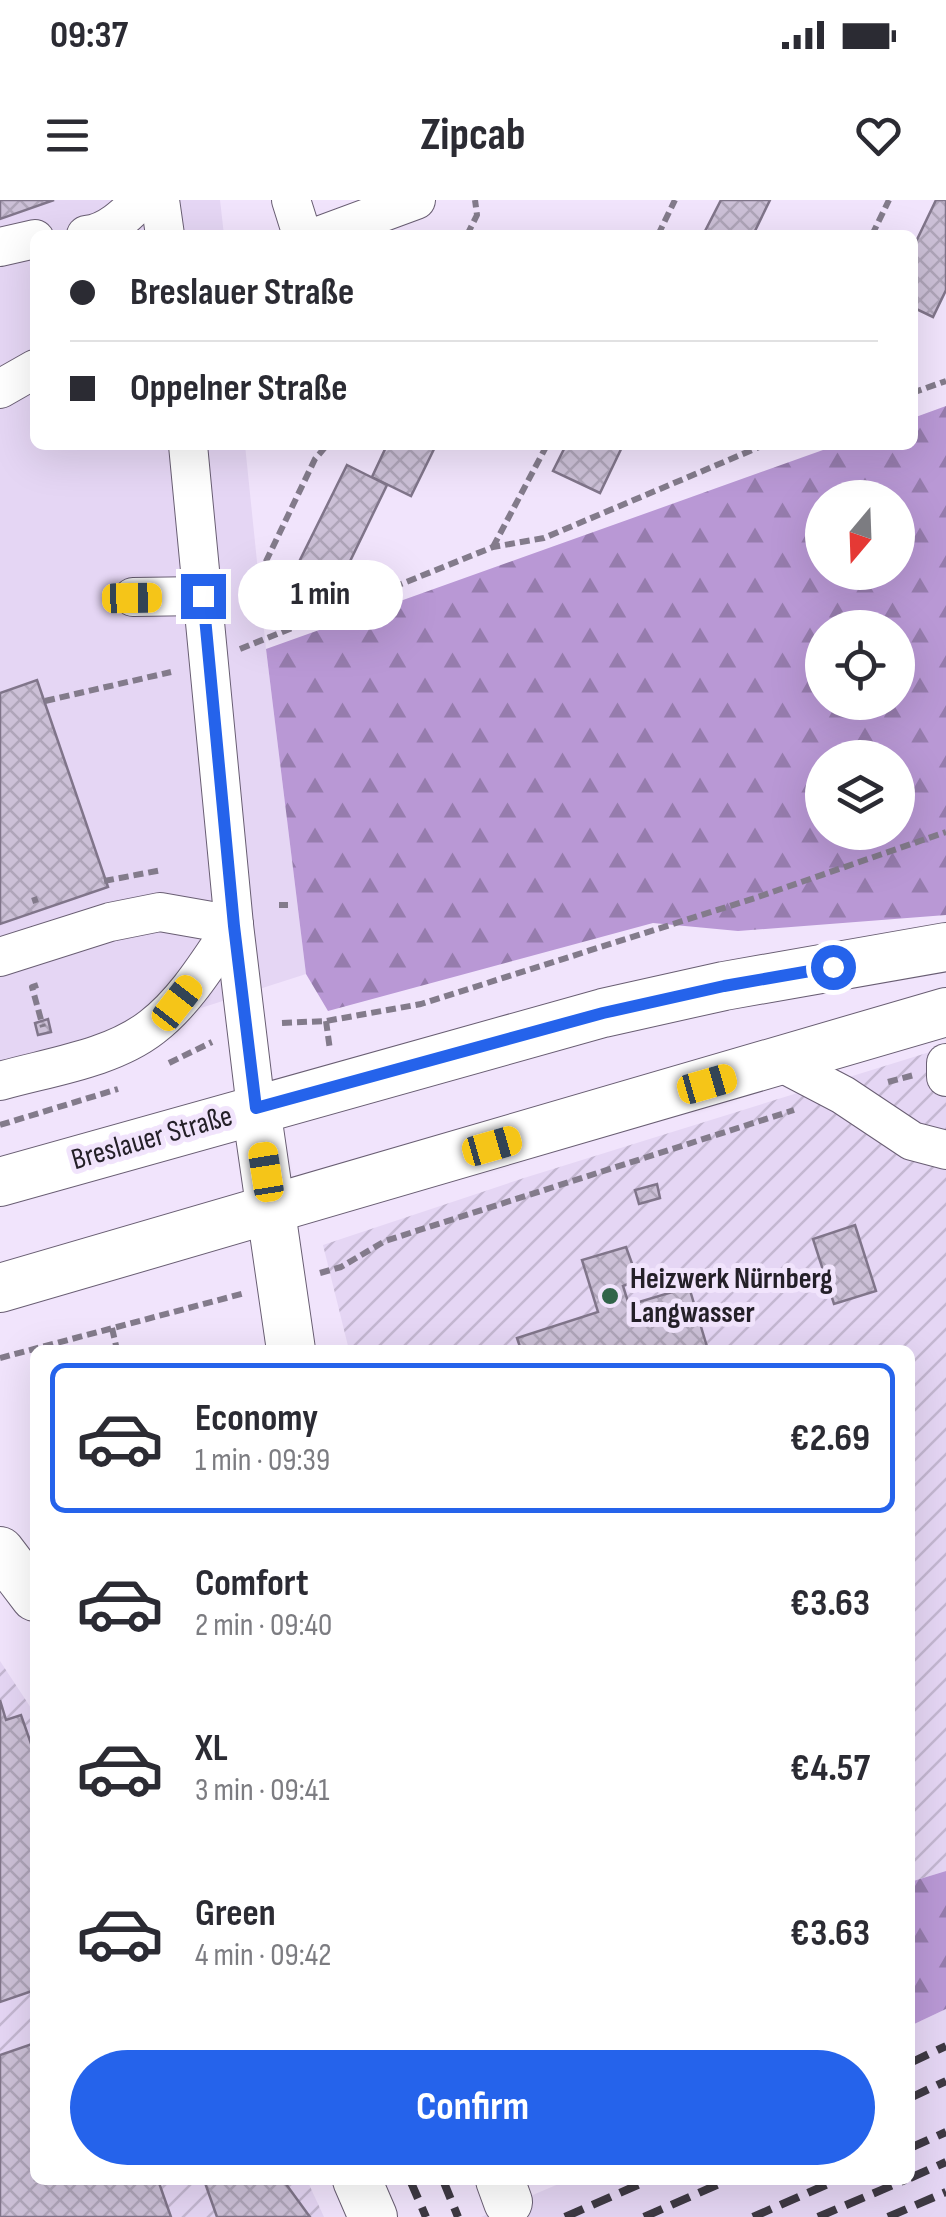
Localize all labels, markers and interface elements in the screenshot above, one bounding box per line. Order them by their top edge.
text: 09:37 [50,13,128,58]
icon: menu [40,108,95,163]
text: Zipcab [420,108,526,163]
icon: heart [851,108,906,163]
text: Breslauer Straße [130,270,354,315]
text: Oppelner Straße [130,366,348,411]
north arrow [805,480,915,590]
map controls [805,480,915,850]
callout: 1 min [238,561,403,631]
route end [181,574,226,619]
text: 1 min [291,575,350,614]
car [102,582,162,614]
button: locate [805,610,915,720]
button: layers [805,740,915,850]
route start [811,945,856,990]
car [147,970,207,1036]
car [674,1061,740,1107]
street label: Breslauer Straße [67,1098,237,1178]
car [459,1123,525,1169]
car [246,1140,286,1204]
place label: Heizwerk Nürnberg Langwasser [630,1261,833,1331]
marker: Heizwerk Nürnberg Langwasser [599,1285,621,1307]
icon: car [75,1393,165,1483]
text: Economy [195,1396,318,1441]
text: €2.69 [790,1416,870,1461]
text: 1 min · 09:39 [195,1441,330,1480]
icon: car [75,1558,165,1648]
text: Comfort [195,1561,309,1606]
text: €3.63 [790,1581,870,1626]
text: 2 min · 09:40 [195,1606,332,1645]
icon: car [75,1723,165,1813]
text: XL [195,1726,228,1771]
text: €4.57 [790,1746,870,1791]
text: 3 min · 09:41 [195,1771,329,1810]
icon: car [75,1888,165,1978]
text: Green [195,1891,276,1936]
text: €3.63 [790,1911,870,1956]
text: 4 min · 09:42 [195,1936,331,1975]
button: Confirm [70,2050,875,2165]

